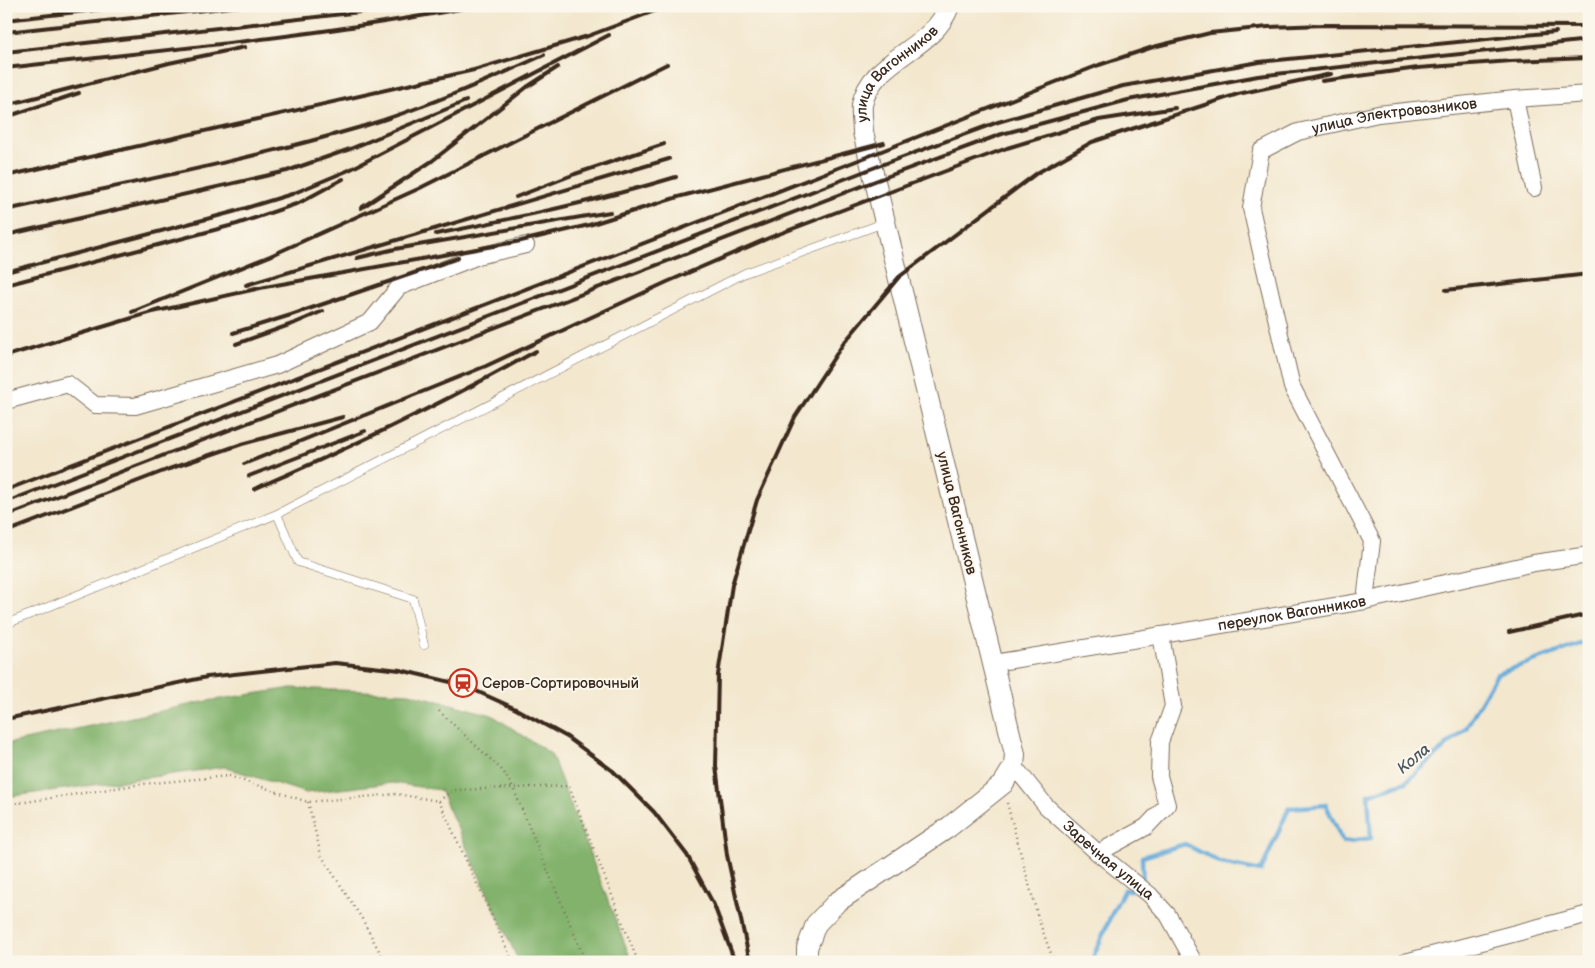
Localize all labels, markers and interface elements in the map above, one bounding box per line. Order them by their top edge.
street label: улица Вагонников [853,22,943,123]
street label: улица Электровозников [1310,94,1478,139]
street label: улица Вагонников [932,450,981,577]
street label: переулок Вагонников [1217,592,1368,635]
station icon: Серов-Сортировочный [448,668,478,698]
place label: Серов-Сортировочный [482,674,639,693]
water label: Кола [1394,740,1434,778]
street label: Заречная улица [1059,817,1158,905]

